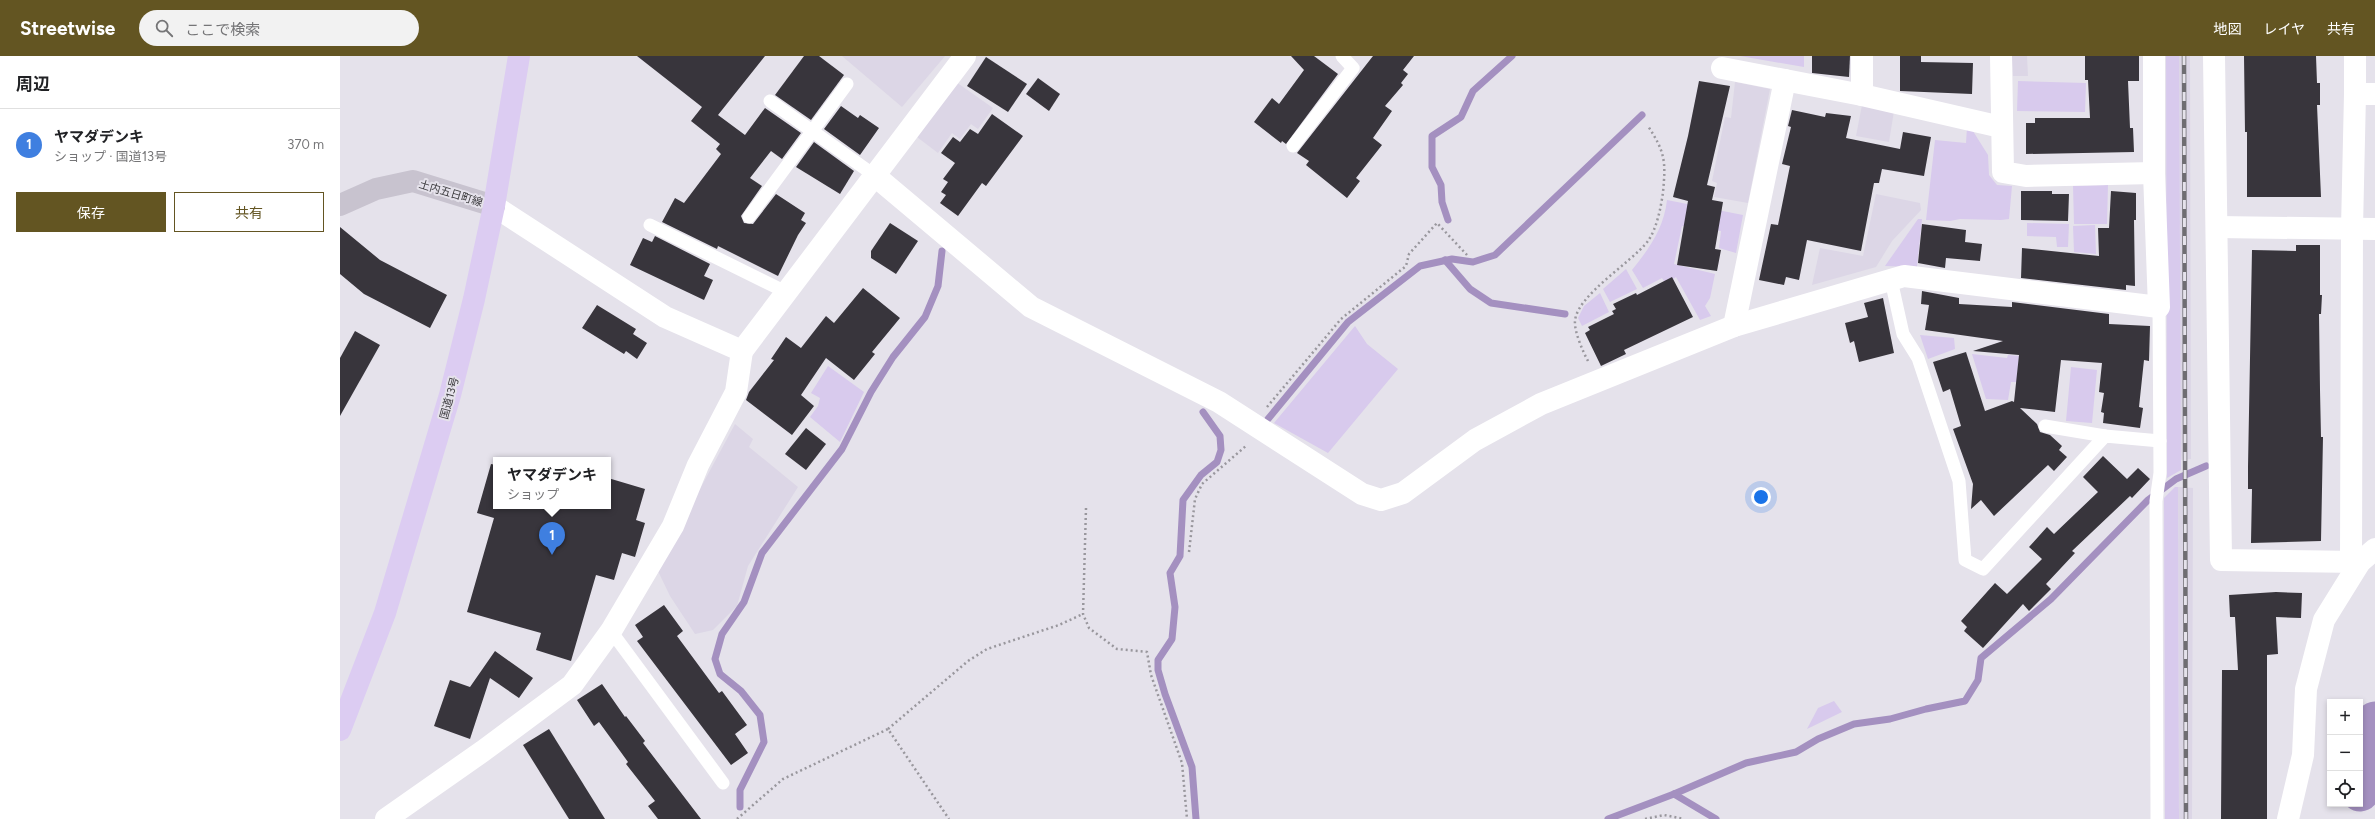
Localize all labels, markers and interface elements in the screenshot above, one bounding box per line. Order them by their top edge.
search box [139,10,419,46]
text: Streetwise [20,17,115,40]
icon: search [153,17,175,39]
text: ここで検索 [185,21,260,39]
text: 地図 [2213,21,2241,38]
text: レイヤ [2263,21,2305,38]
text: 共有 [2327,21,2355,38]
text: 周辺 [16,74,50,94]
text: ヤマダデンキ [54,128,144,146]
text: 1 [26,137,32,152]
text: 370 m [287,137,324,152]
text: ショップ · 国道13号 [54,149,167,164]
street label: 土内五日町線 [417,178,484,209]
button: 保存 [16,192,166,232]
button: 共有 [174,192,324,232]
street label: 国道13号 [438,375,461,421]
popup [493,457,611,509]
text: ヤマダデンキ [507,466,597,484]
text: ショップ [507,487,559,502]
your location [1751,487,1771,507]
pin: 1 [539,522,565,555]
map controls [2327,699,2363,807]
button: + [2327,699,2363,735]
button: − [2327,735,2363,771]
button: locate [2327,771,2363,807]

